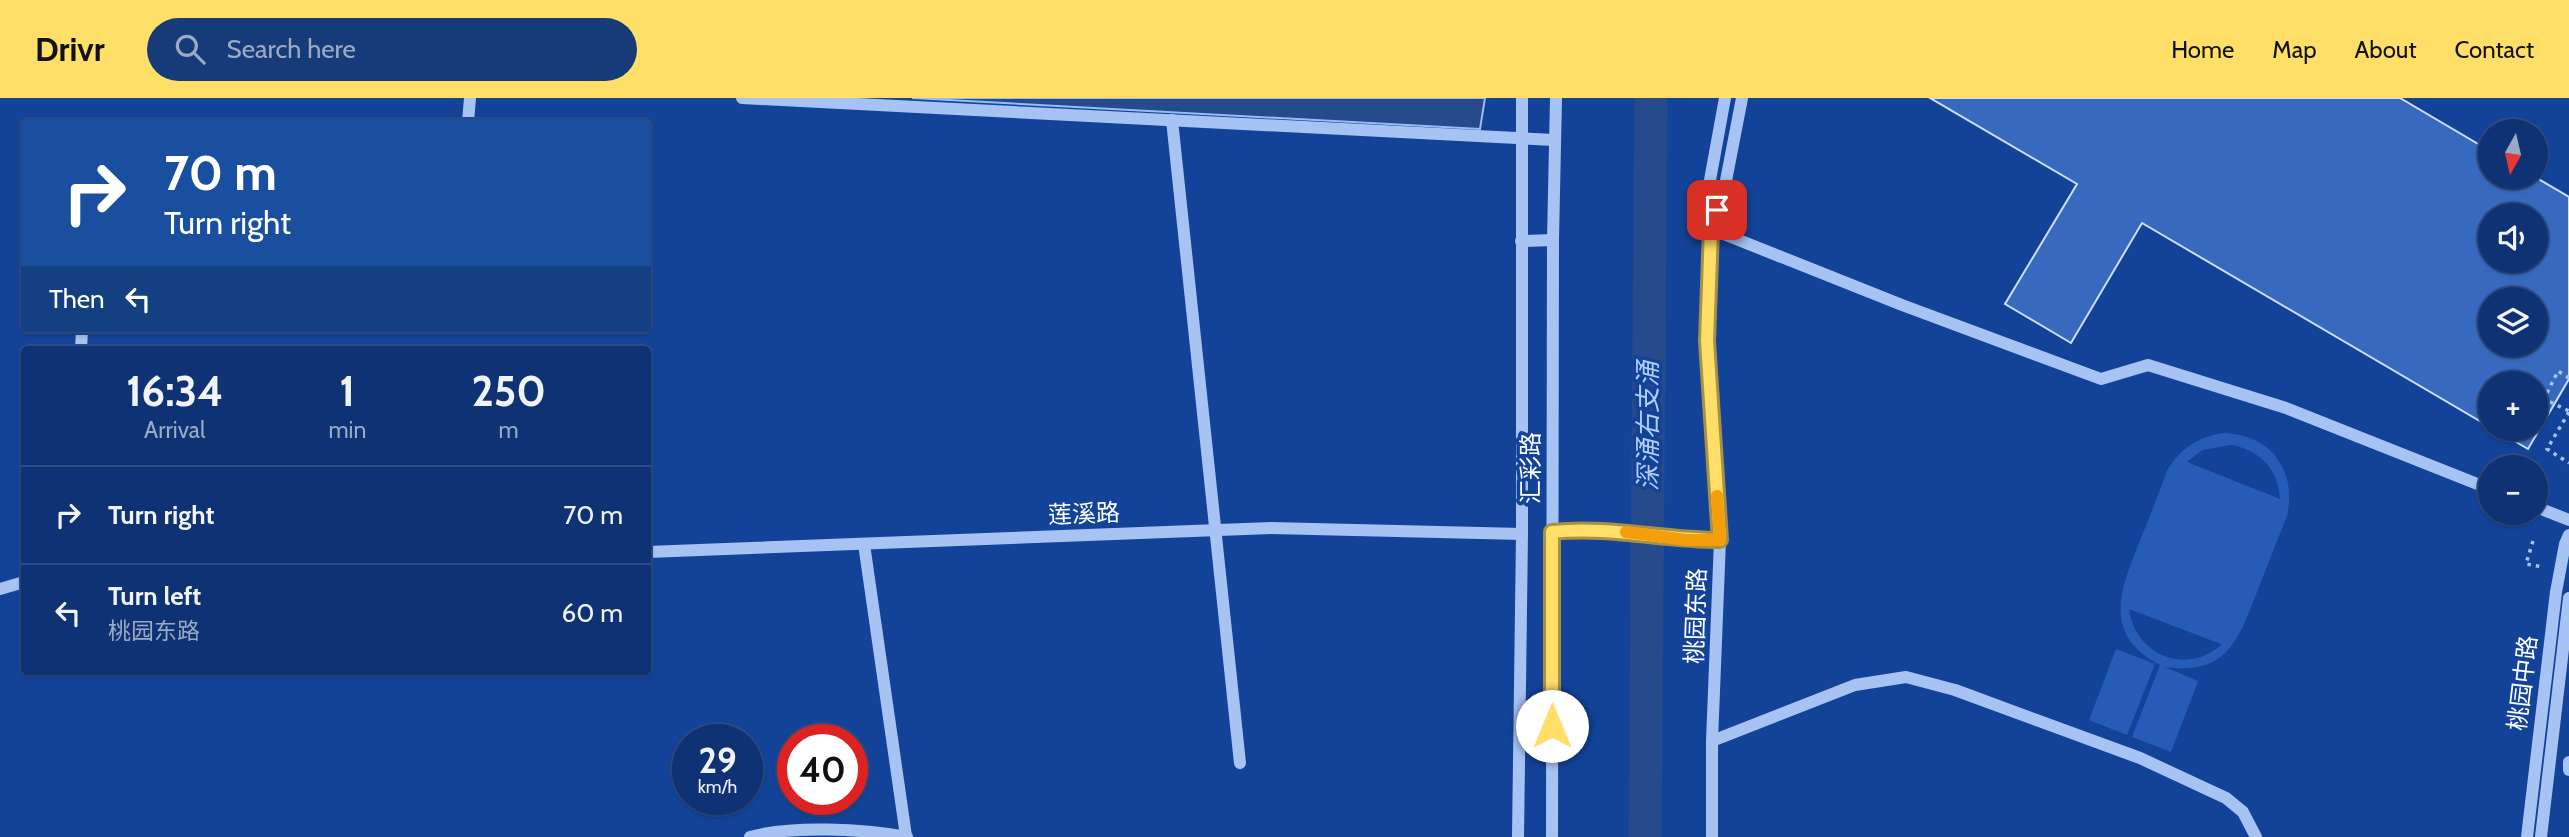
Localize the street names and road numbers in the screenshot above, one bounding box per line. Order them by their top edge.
street label: 汇彩路 [1516,432,1545,504]
street label: 莲溪路 [1047,498,1120,529]
street label: 桃园东路 [1679,568,1712,664]
street label: 桃园中路 [2502,634,2543,732]

